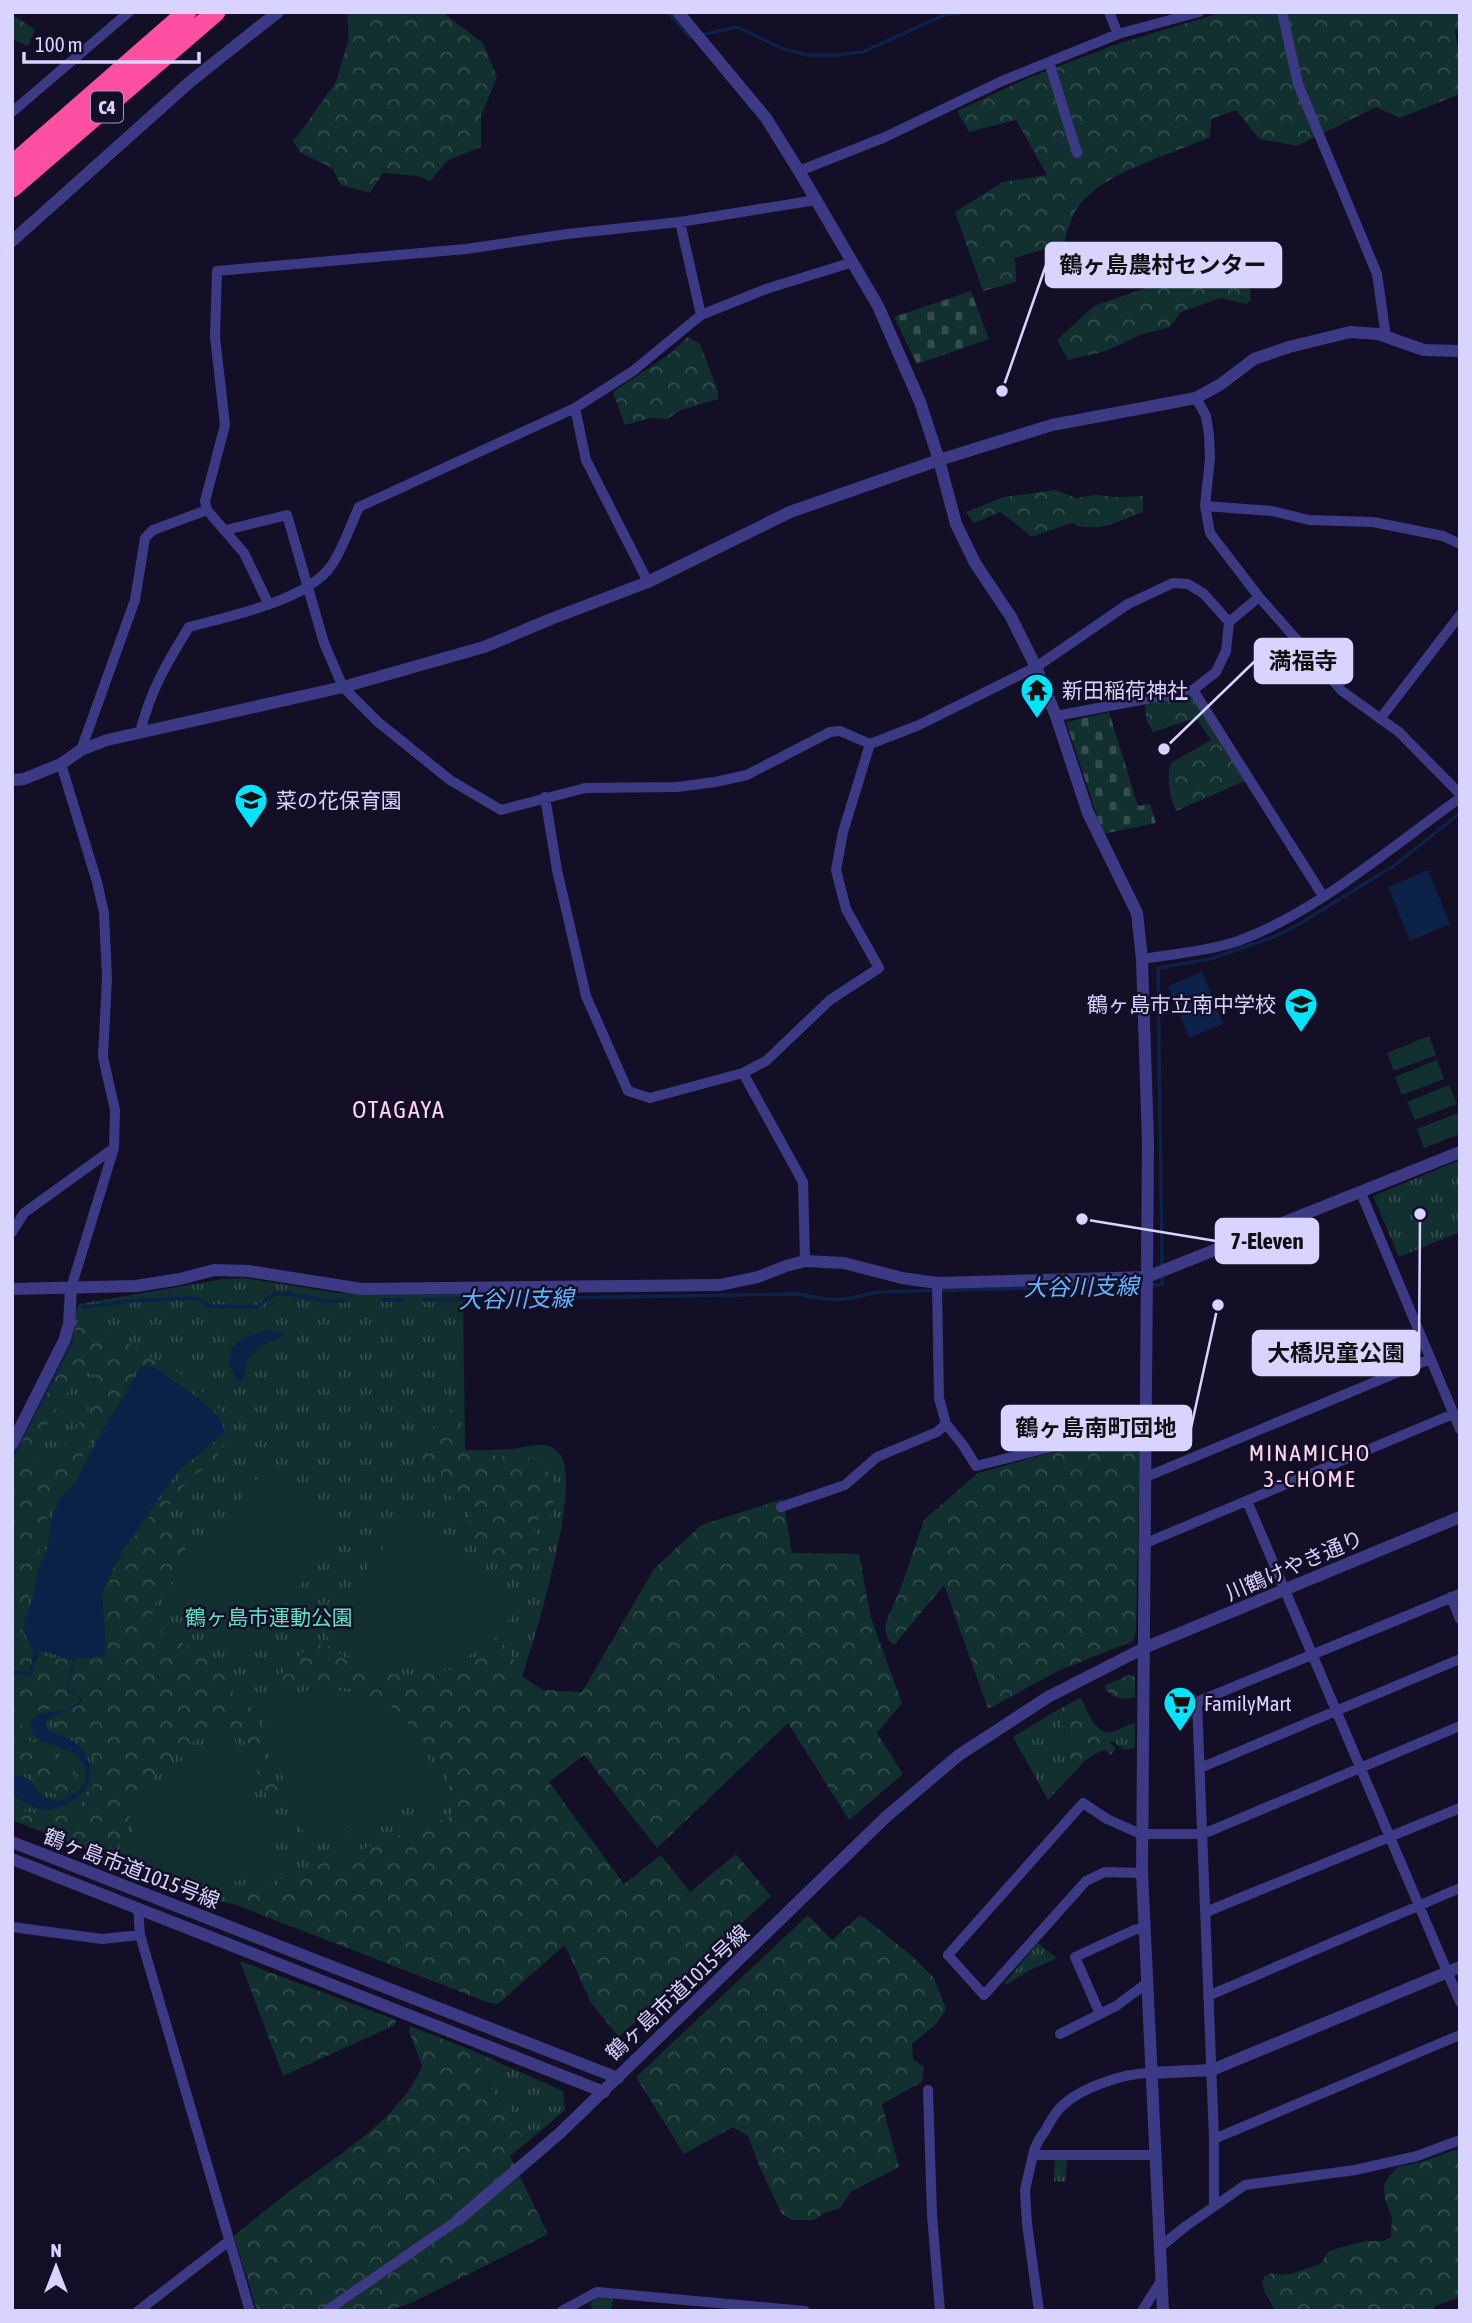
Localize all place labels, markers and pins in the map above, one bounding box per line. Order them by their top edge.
callout: 鶴ヶ島農村センター [1046,243,1281,287]
callout: 満福寺 [1255,639,1352,683]
temple icon: 新田稲荷神社 [1018,671,1056,720]
place label: 新田稲荷神社 [1062,678,1188,702]
school or university icon: 菜の花保育園 [232,781,270,830]
place label: 菜の花保育園 [276,788,402,812]
school or university icon: 鶴ヶ島市立南中学校 [1282,985,1320,1034]
place label: 鶴ヶ島市立南中学校 [1087,992,1276,1016]
callout: 7-Eleven [1216,1219,1318,1263]
callout: 大橋児童公園 [1253,1331,1419,1375]
callout: 鶴ヶ島南町団地 [1002,1406,1191,1450]
supermarket icon: FamilyMart [1161,1684,1199,1733]
place label: FamilyMart [1204,1691,1292,1715]

